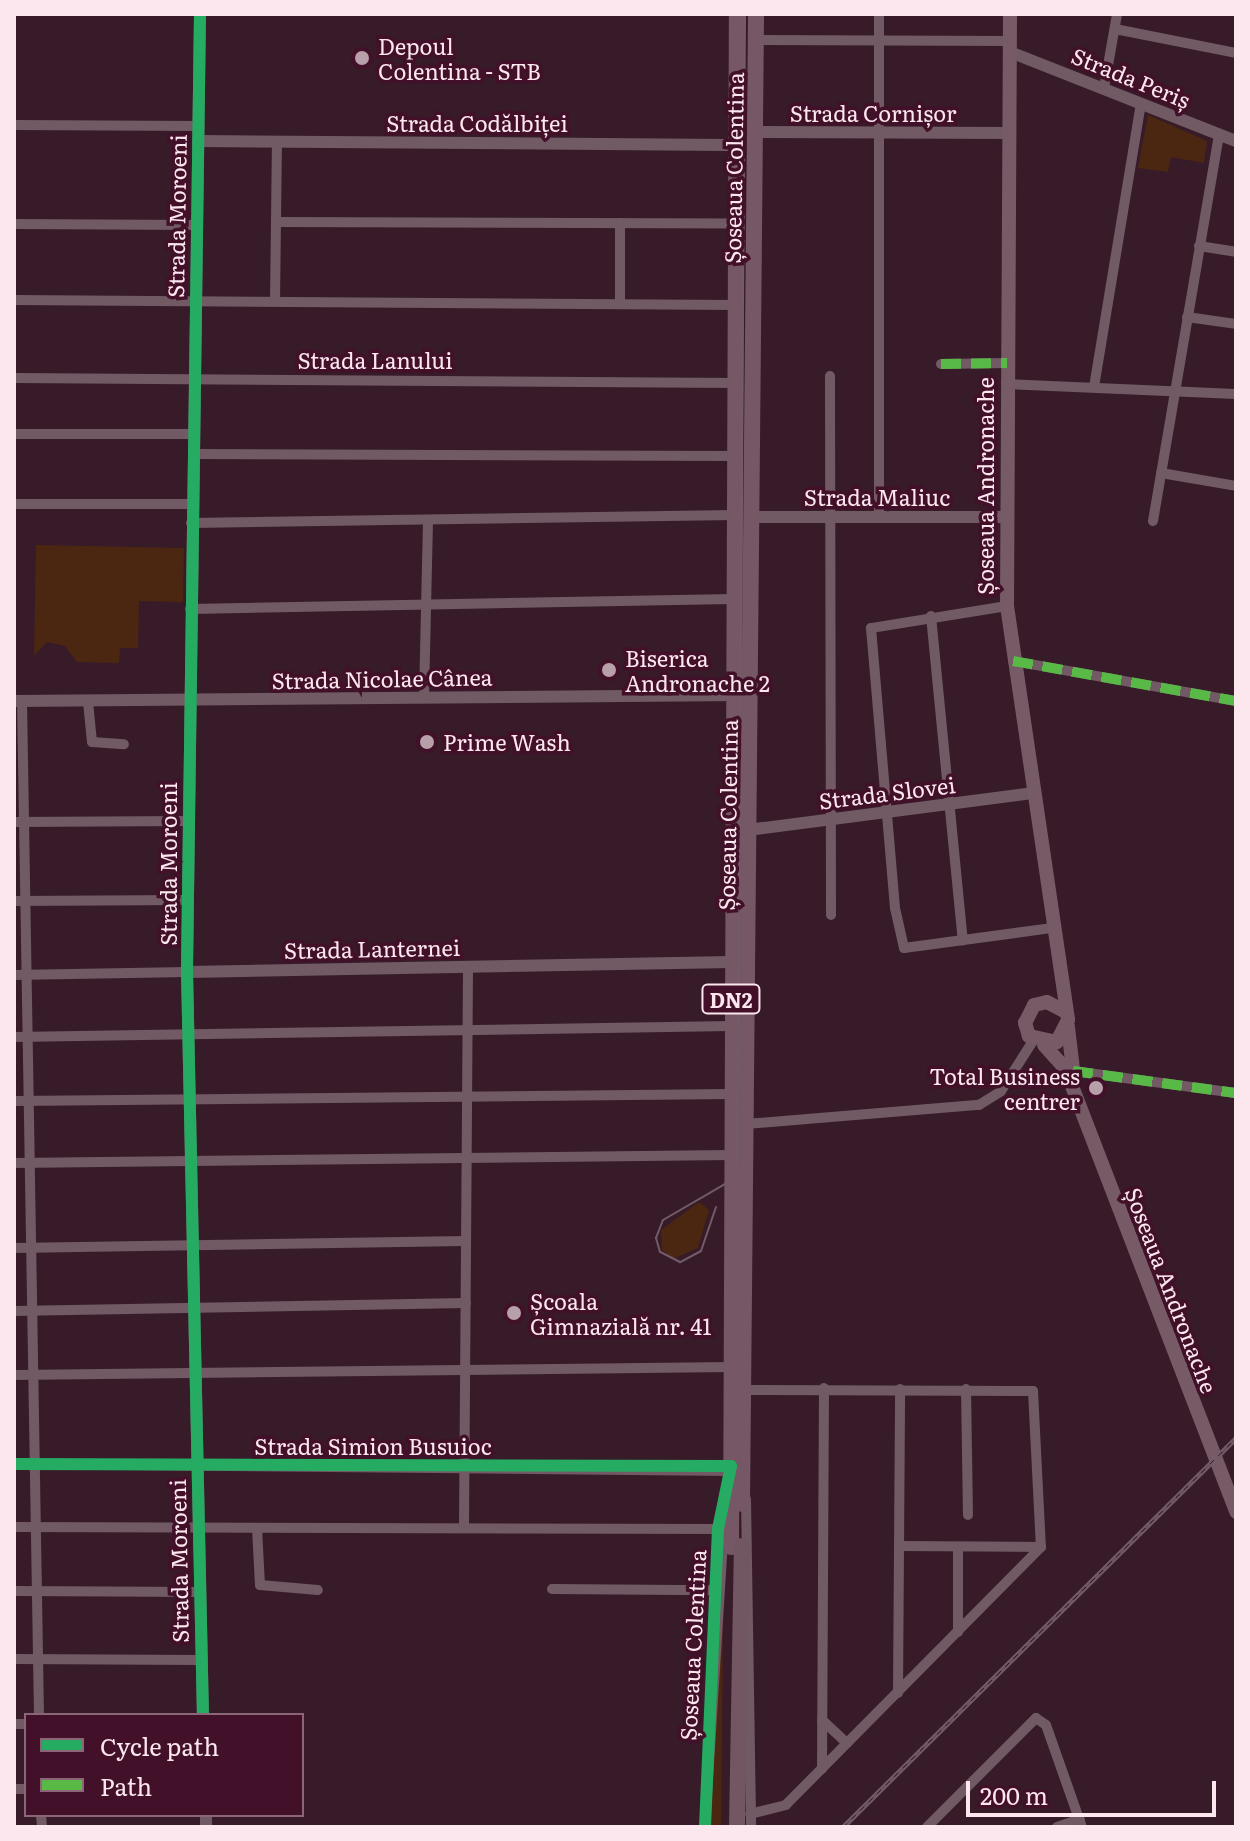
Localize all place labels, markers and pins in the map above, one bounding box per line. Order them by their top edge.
place label: Depoul Colentina - STB [378,32,541,84]
marker: Depoul Colentina - STB [353,49,371,67]
place label: Biserica Andronache 2 [625,644,770,696]
marker: Biserica Andronache 2 [600,661,618,679]
place label: Prime Wash [443,729,571,755]
marker: Prime Wash [418,733,436,751]
place label: Total Business centrer [929,1062,1080,1114]
marker: Total Business centrer [1087,1079,1105,1097]
place label: Școala Gimnazială nr. 41 [530,1287,711,1338]
marker: Școala Gimnazială nr. 41 [505,1304,523,1322]

